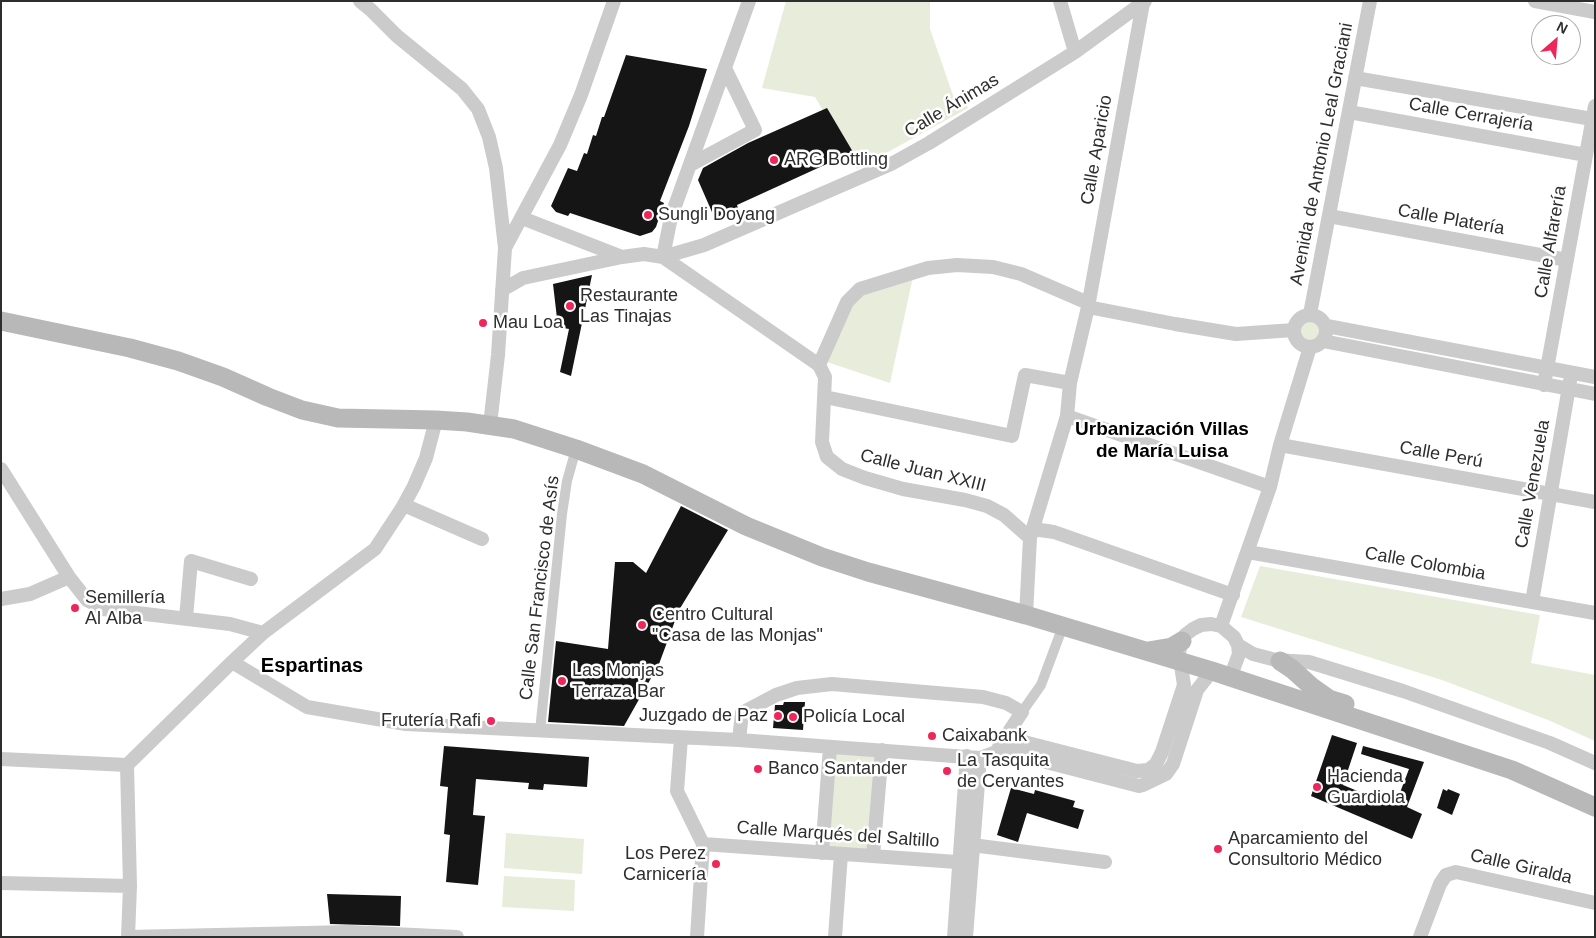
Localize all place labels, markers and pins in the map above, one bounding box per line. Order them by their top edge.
place label: ARG Bottling [784,149,888,171]
marker: ARG Bottling [768,154,780,166]
place label: Sungli Doyang [658,204,775,226]
marker: Sungli Doyang [642,209,654,221]
place label: Restaurante Las Tinajas [580,285,678,328]
marker: Restaurante Las Tinajas [564,300,576,312]
place label: Mau Loa [493,312,563,334]
marker: Mau Loa [477,317,489,329]
place label: Semillería Al Alba [85,587,165,630]
marker: Semillería Al Alba [69,602,81,614]
place label: Centro Cultural "Casa de las Monjas" [652,604,823,646]
marker: Centro Cultural "Casa de las Monjas" [636,619,648,631]
place label: Las Monjas Terraza Bar [572,660,665,702]
marker: Las Monjas Terraza Bar [556,675,568,687]
place label: Juzgado de Paz [639,705,768,727]
place label: Policía Local [803,706,905,728]
place label: Frutería Rafi [381,710,481,732]
marker: Juzgado de Paz [772,710,784,722]
marker: Policía Local [787,711,799,723]
marker: Frutería Rafi [485,715,497,727]
place label: Caixabank [942,725,1027,747]
marker: Caixabank [926,730,938,742]
place label: La Tasquita de Cervantes [957,750,1064,792]
place label: Banco Santander [768,758,907,780]
marker: Banco Santander [752,763,764,775]
marker: La Tasquita de Cervantes [941,765,953,777]
place label: Hacienda Guardiola [1327,766,1405,809]
marker: Hacienda Guardiola [1311,781,1323,793]
place label: Aparcamiento del Consultorio Médico [1228,828,1382,871]
place label: Los Perez Carnicería [623,843,706,886]
marker: Aparcamiento del Consultorio Médico [1212,843,1224,855]
marker: Los Perez Carnicería [710,858,722,870]

